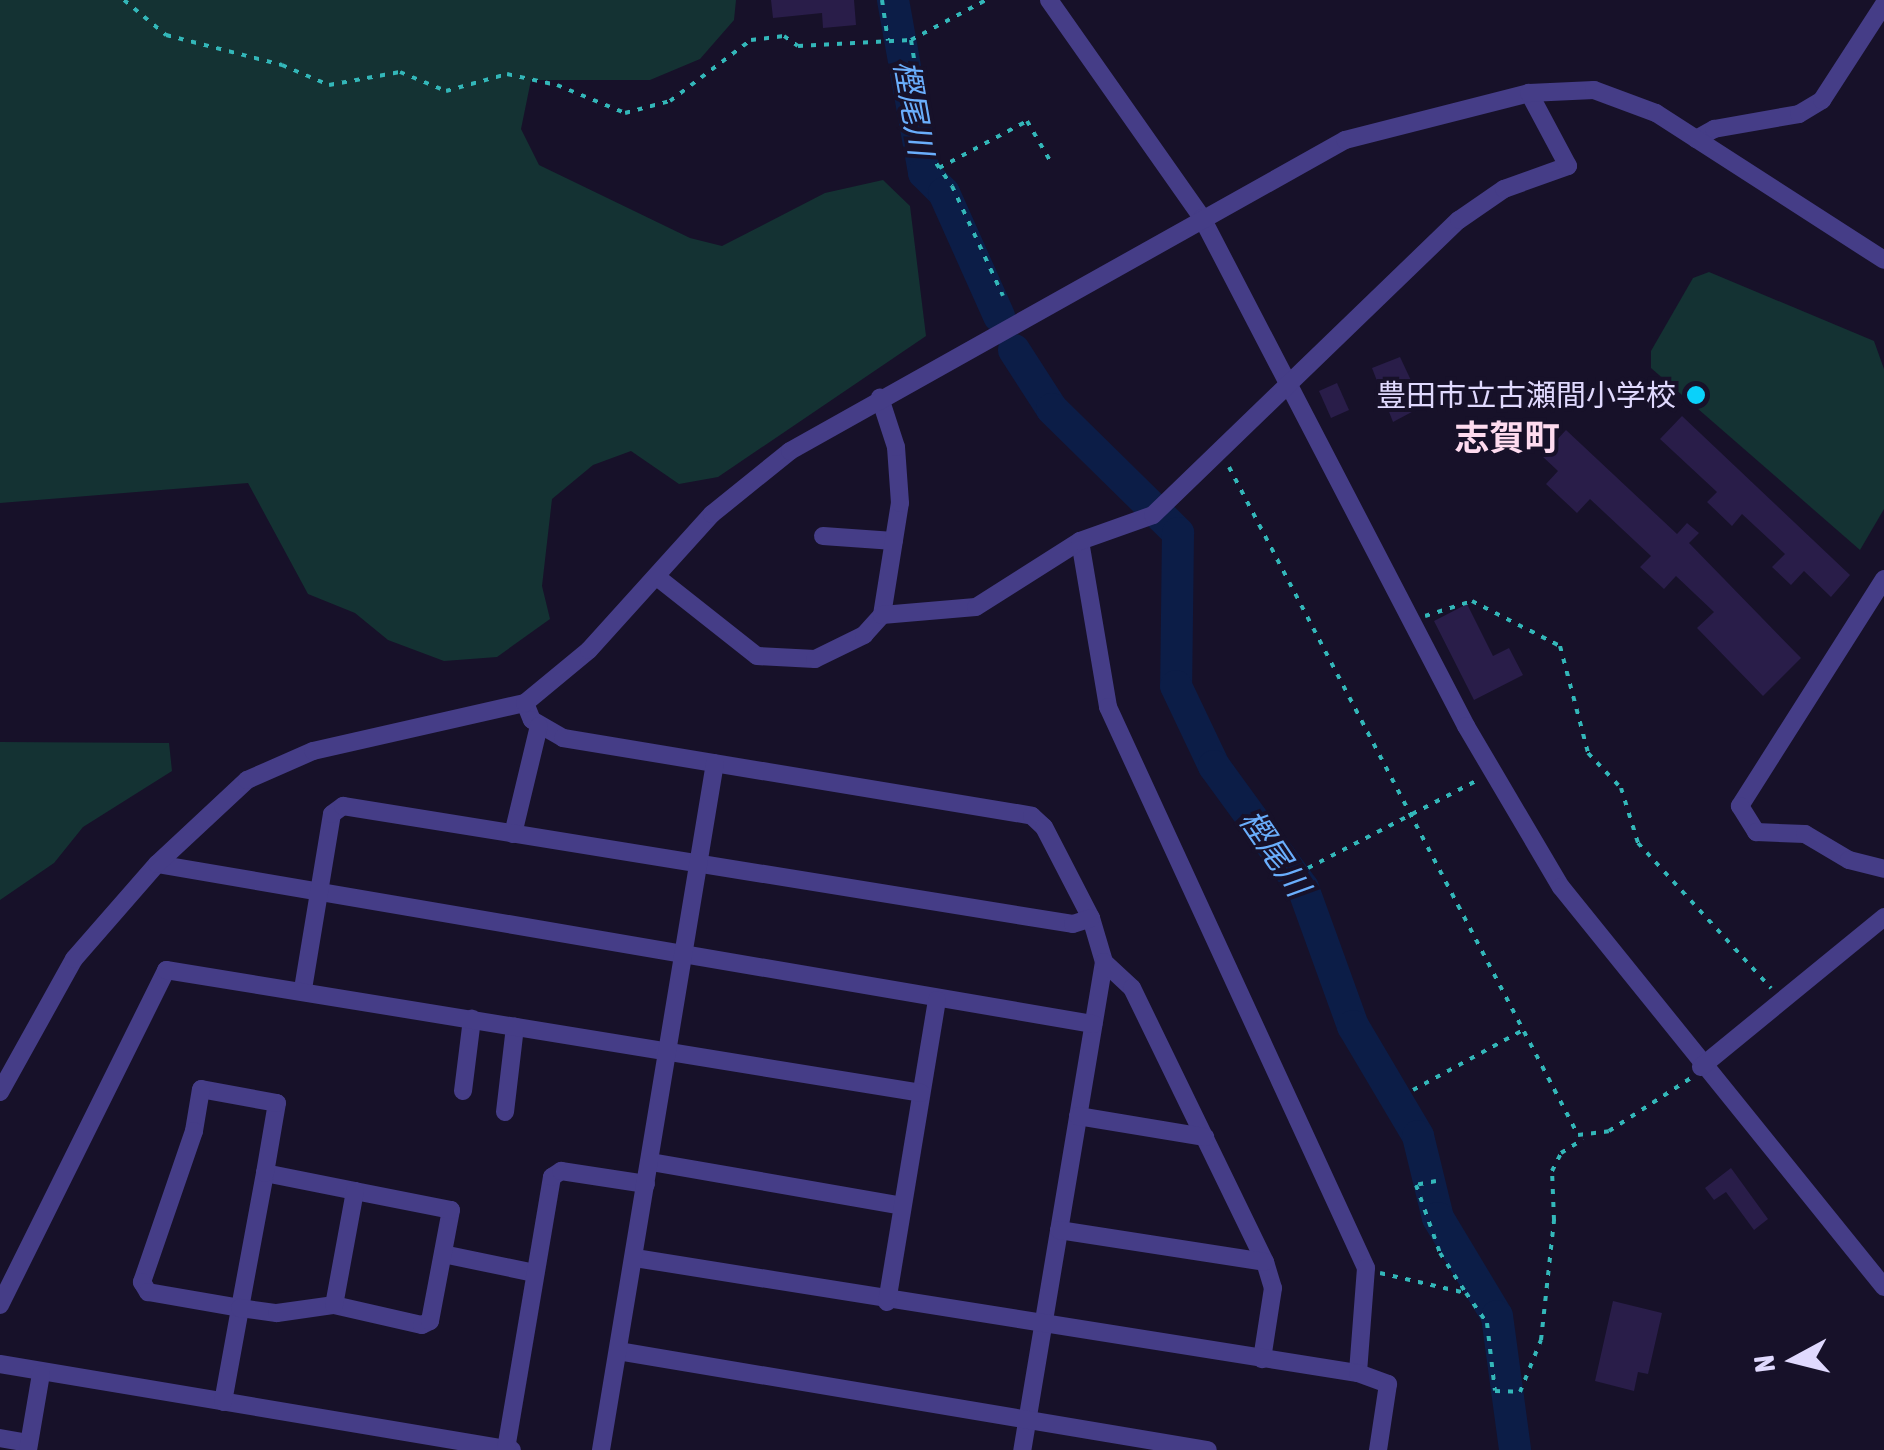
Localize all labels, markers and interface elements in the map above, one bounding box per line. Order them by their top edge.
water label: 樫尾川 [886,57,940,159]
place label: 豊田市立古瀬間小学校 [1376,377,1676,413]
marker: 豊田市立古瀬間小学校 [1685,384,1707,406]
district label: 志賀町 [1455,416,1559,458]
water label: 樫尾川 [1231,802,1317,904]
north arrow [1744,1310,1844,1410]
text: N [1747,1354,1781,1374]

